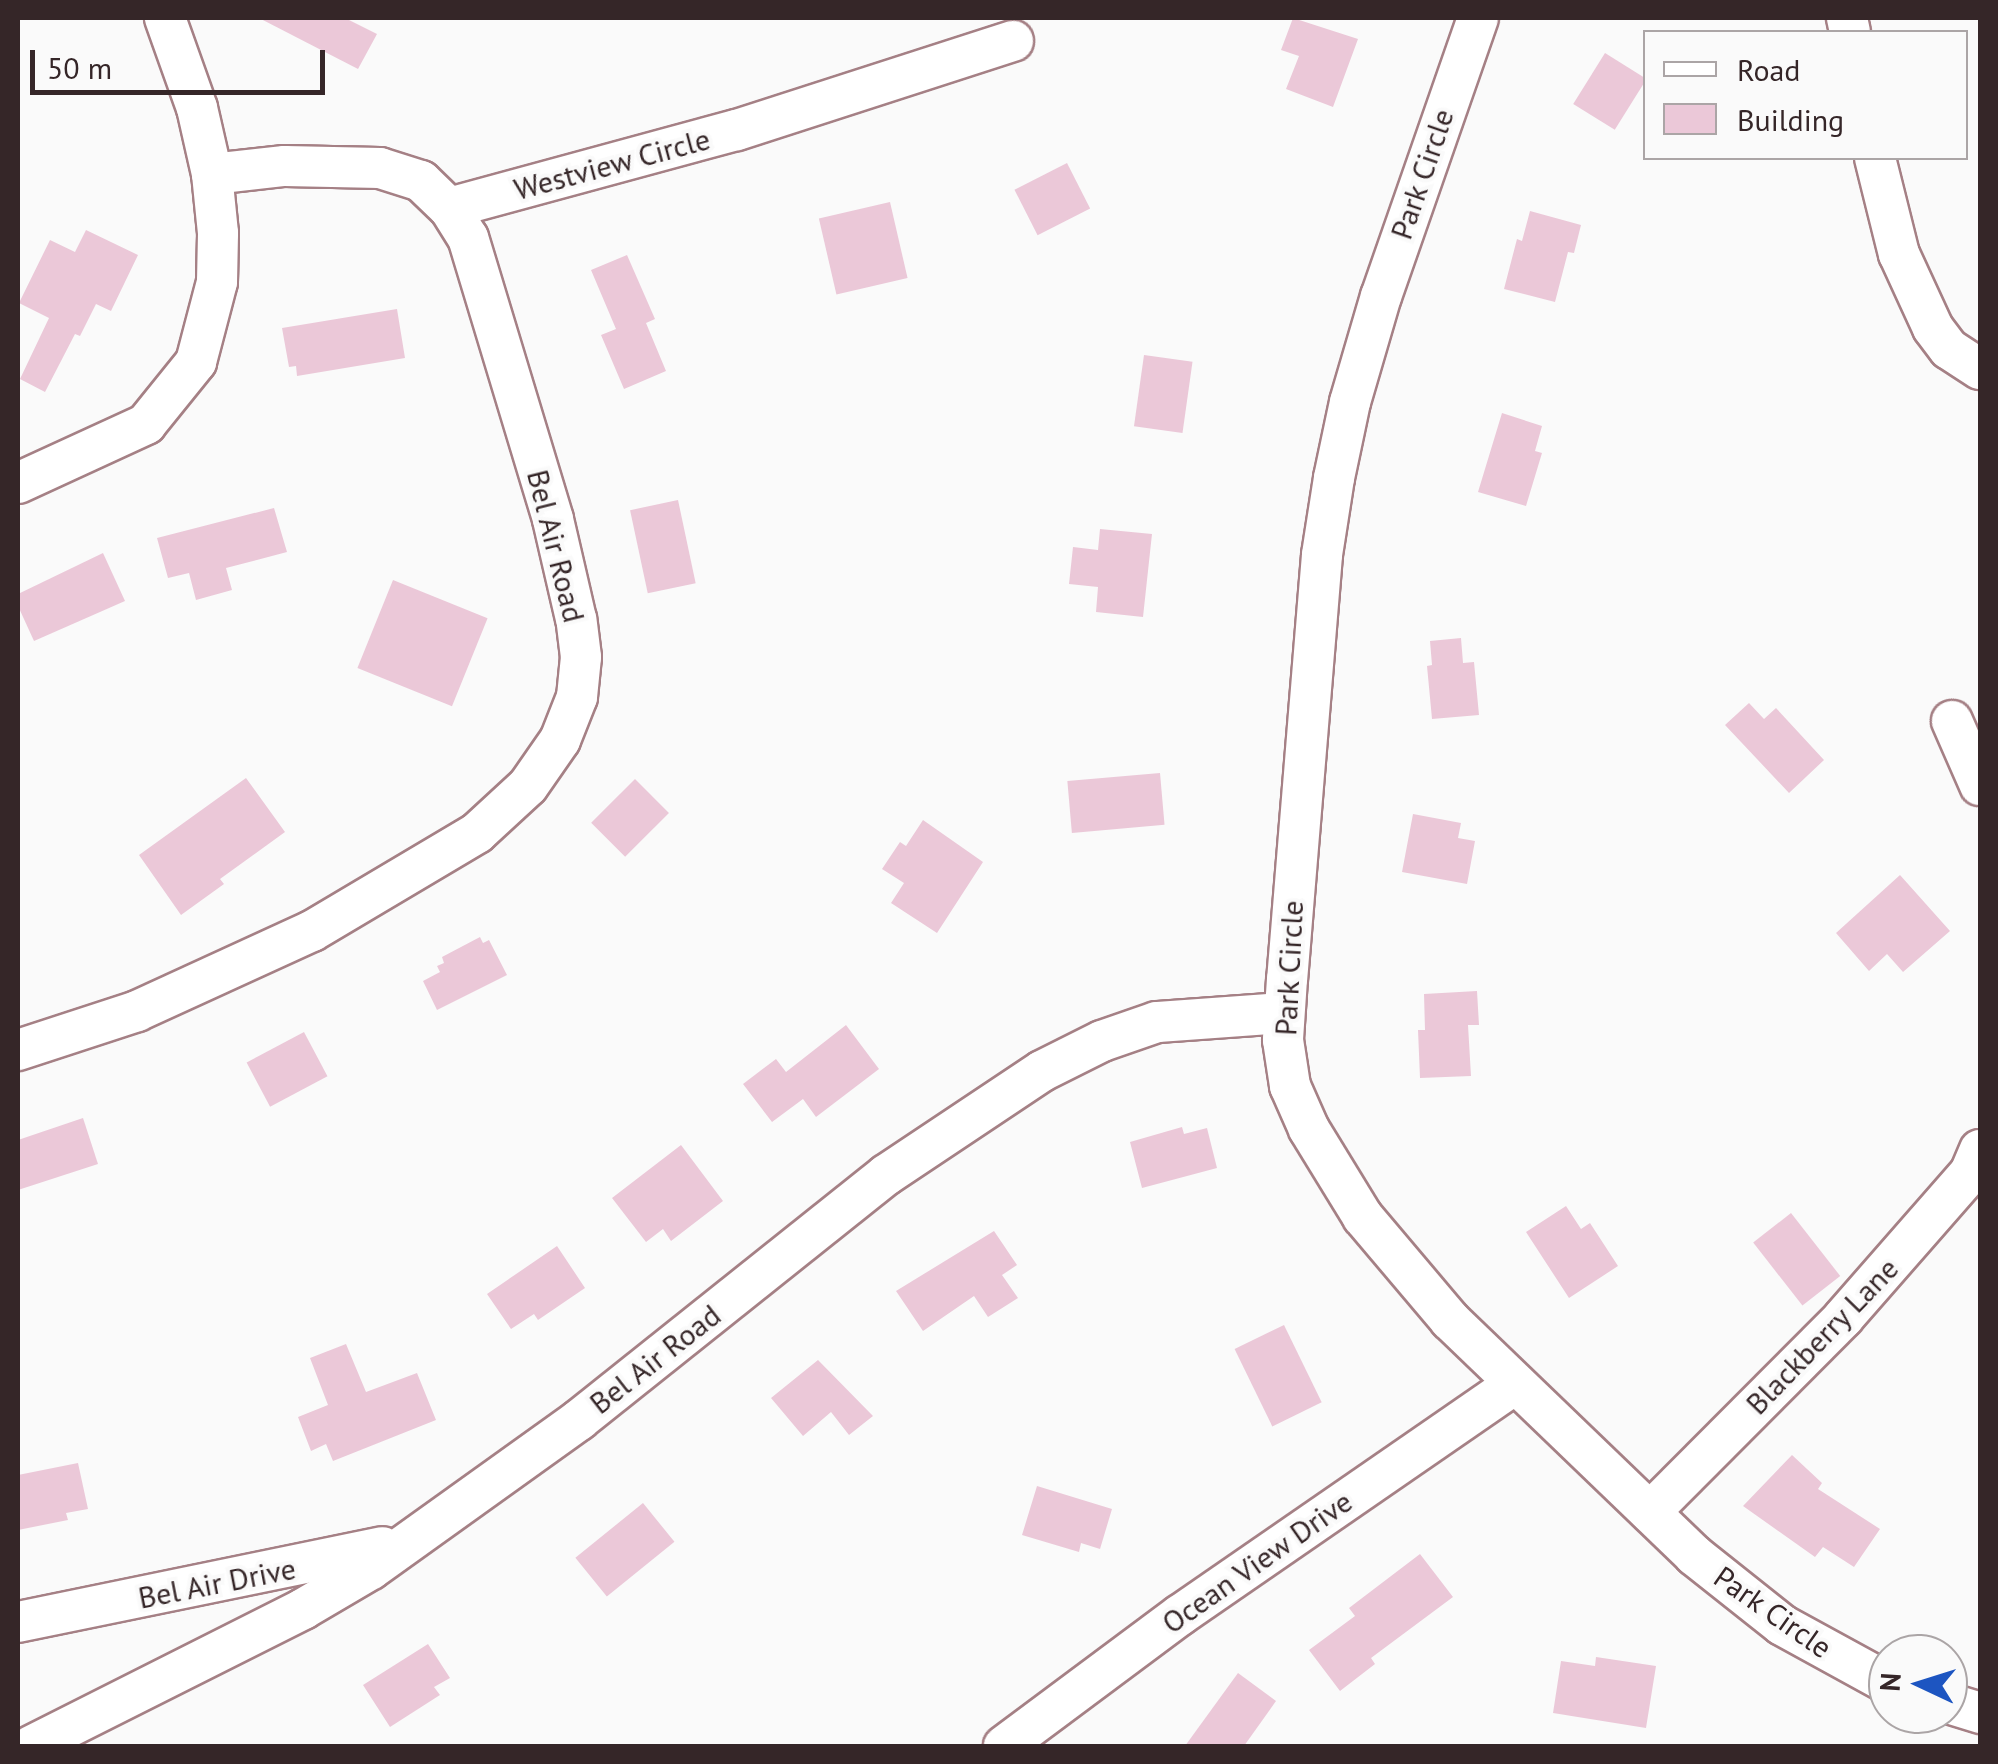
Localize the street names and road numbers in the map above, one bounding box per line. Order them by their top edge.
street label: Park Circle [1383,104,1461,244]
street label: Westview Circle [510,120,714,208]
street label: Bel Air Road [520,466,592,626]
street label: Park Circle [1267,899,1311,1037]
street label: Blackberry Lane [1738,1250,1906,1422]
street label: Bel Air Road [582,1297,728,1421]
street label: Ocean View Drive [1154,1483,1360,1641]
street label: Bel Air Drive [135,1550,299,1616]
street label: Park Circle [1707,1558,1839,1666]

